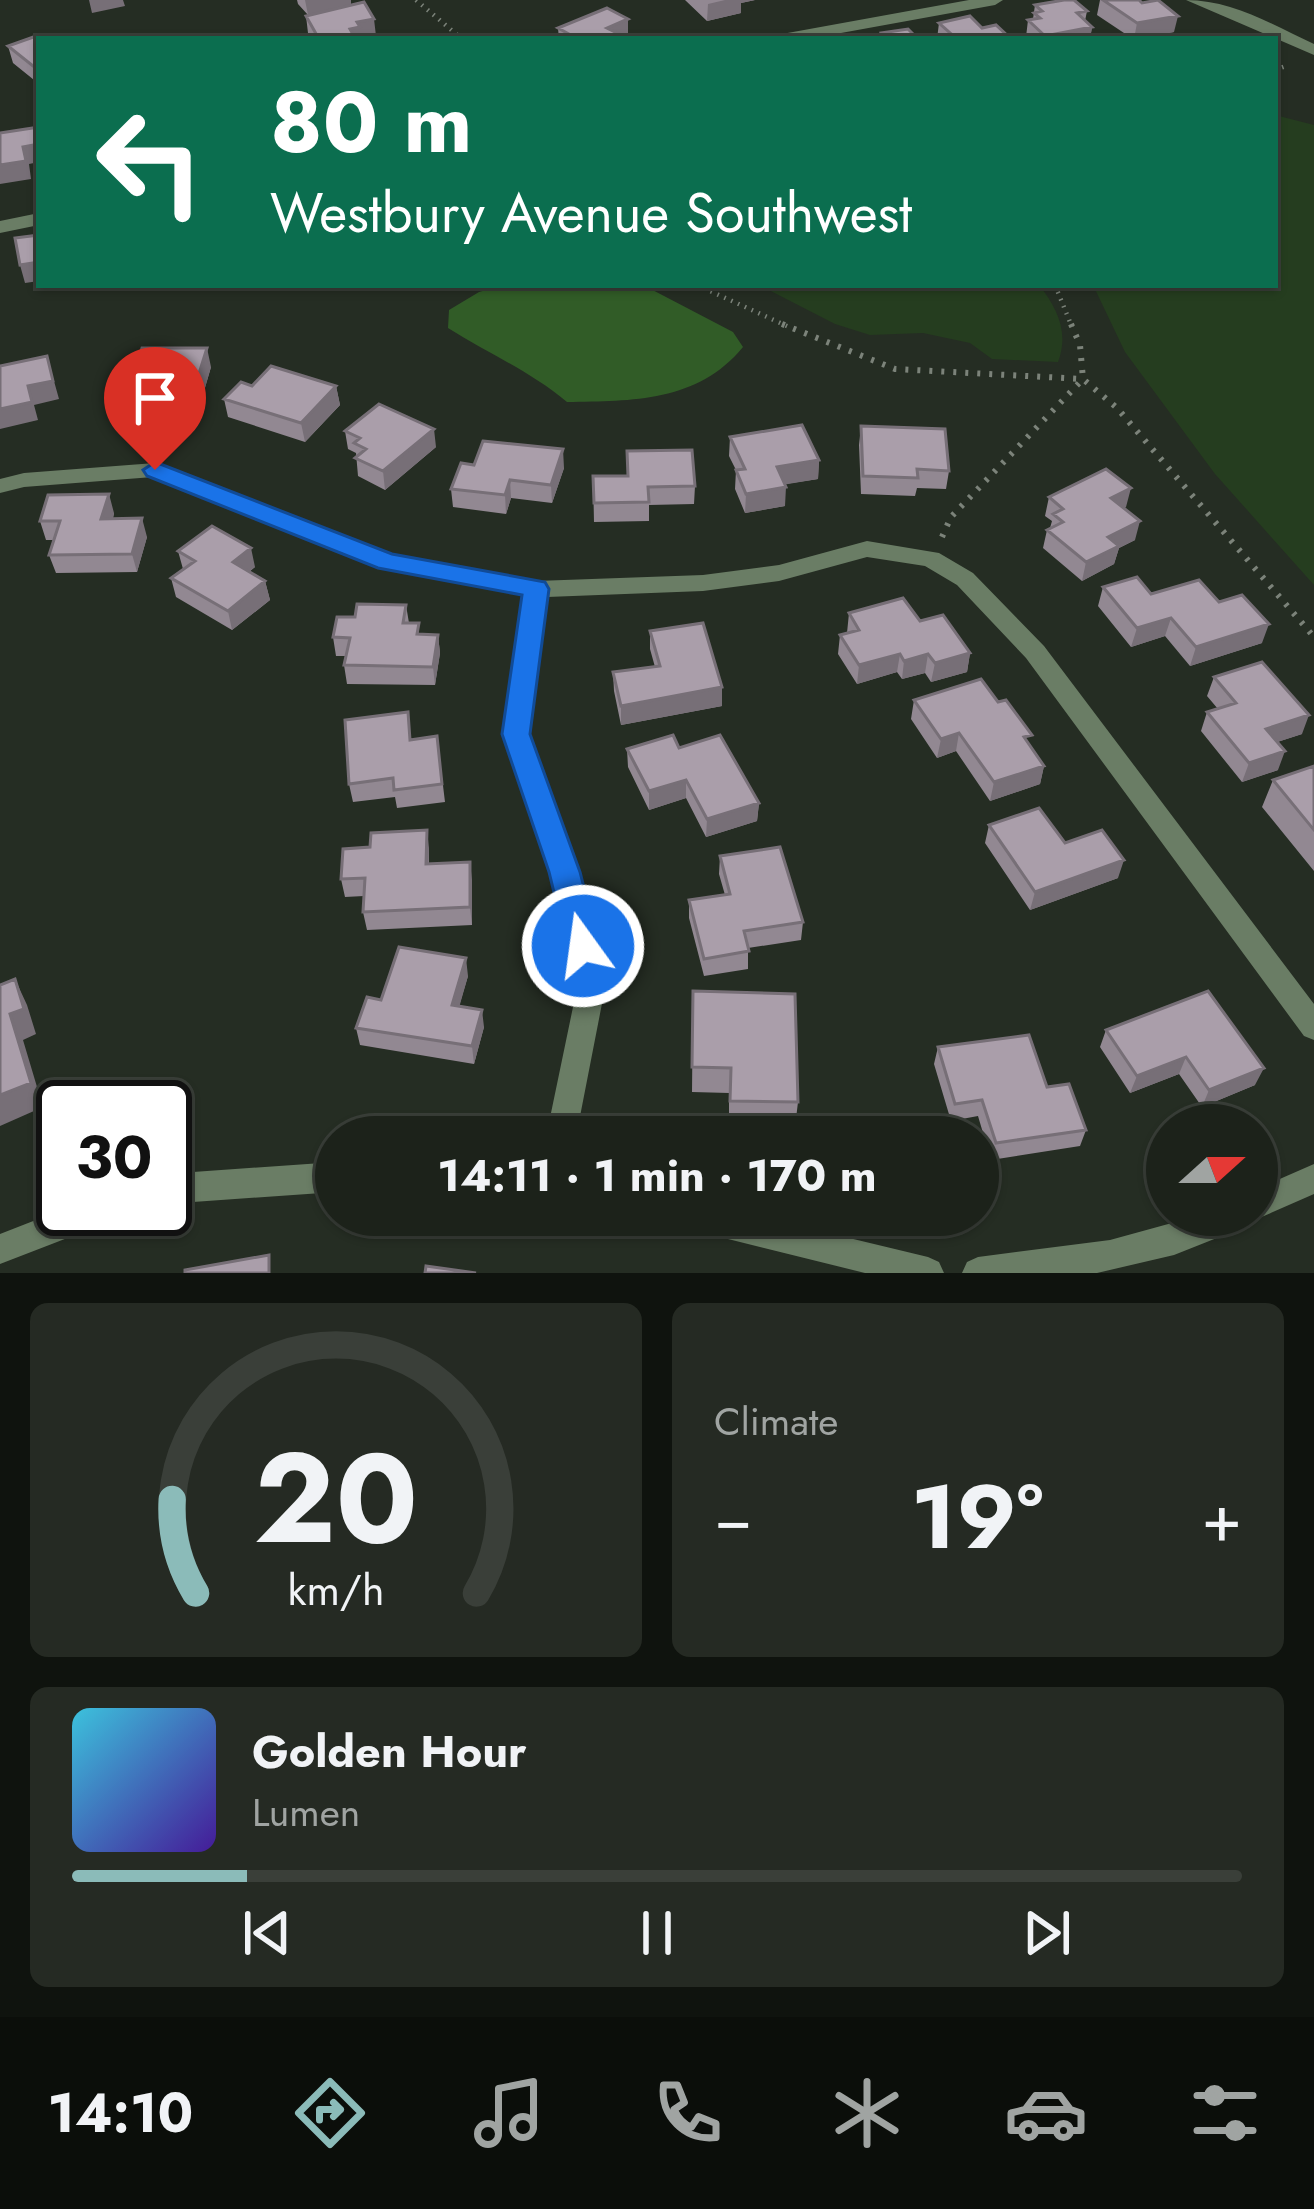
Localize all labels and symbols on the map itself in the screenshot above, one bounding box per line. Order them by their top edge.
pin [104,347,206,470]
position arrow [520,883,646,1009]
speed limit sign: 30 [36,1080,192,1236]
north arrow [1146,1104,1278,1236]

